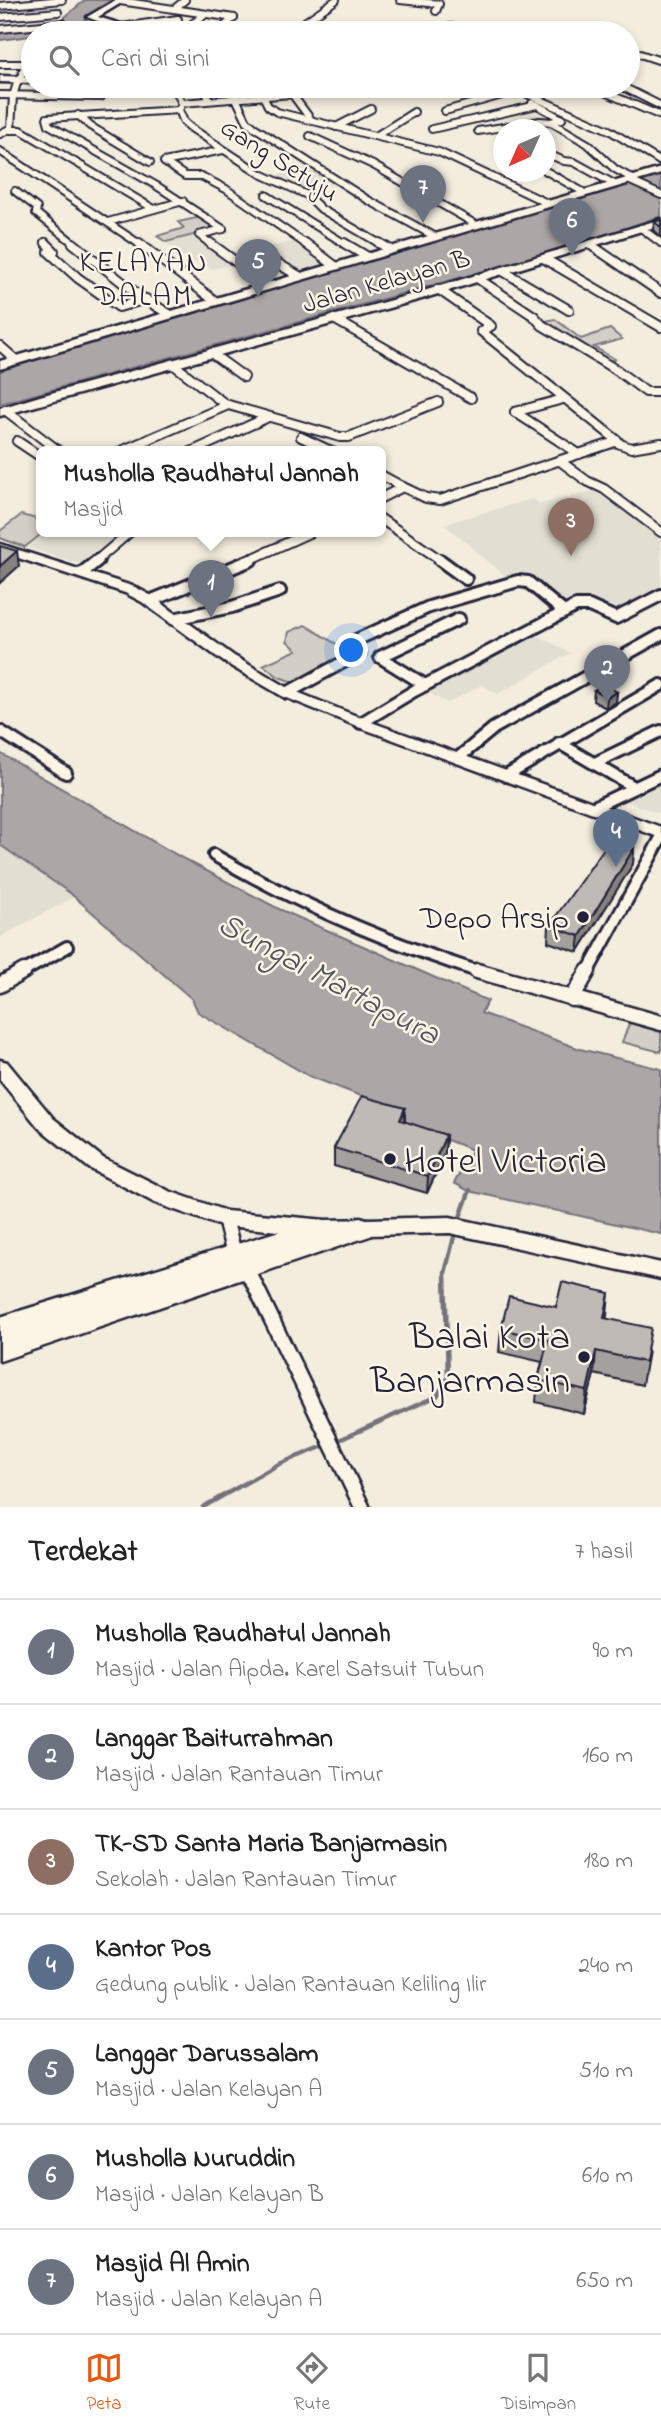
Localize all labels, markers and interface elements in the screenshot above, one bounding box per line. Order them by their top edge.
search box [21,21,640,98]
icon: search [45,41,83,79]
text: Cari di sini [101,41,210,79]
street label: Gang Setuju [212,110,345,213]
north arrow [493,119,556,182]
pin: 7 [400,165,446,223]
pin: 6 [549,198,595,256]
pin: 5 [235,239,281,297]
street label: Jalan Kelayan B [299,241,475,325]
district label: KELAYAN DALAM [80,242,208,320]
popup [36,446,386,537]
text: Musholla Raudhatul Jannah [63,456,359,494]
text: Masjid [63,494,123,527]
pin: 3 [548,498,594,556]
pin: 1 [188,560,234,618]
your location [334,633,368,667]
pin: 2 [584,645,630,703]
pin: 4 [593,809,639,867]
place label: Depo Arsip [419,897,569,944]
water label: Sungai Martapura [208,902,449,1061]
marker: Depo Arsip [575,909,591,925]
place label: Hotel Victoria [404,1135,607,1191]
marker: Hotel Victoria [382,1151,398,1167]
place label: Balai Kota Banjarmasin [369,1311,570,1411]
marker: Balai Kota Banjarmasin [576,1349,592,1365]
text: Terdekat [28,1531,138,1575]
text: 7 hasil [575,1536,633,1569]
text: Musholla Raudhatul Jannah [95,1616,391,1654]
text: 1 [47,1635,55,1668]
text: 90 m [593,1635,633,1668]
text: Masjid · Jalan Aipda. Karel Satsuit Tubun [95,1654,484,1687]
text: Langgar Baiturrahman [95,1721,333,1759]
text: 2 [45,1740,57,1773]
text: 160 m [582,1740,633,1773]
text: Masjid · Jalan Rantauan Timur [95,1759,383,1792]
text: TK-SD Santa Maria Banjarmasin [95,1826,447,1864]
text: 3 [46,1845,56,1878]
text: 180 m [584,1845,633,1878]
text: Sekolah · Jalan Rantauan Timur [95,1864,397,1897]
text: Kantor Pos [95,1931,212,1969]
text: 4 [46,1950,56,1983]
text: 240 m [579,1950,633,1983]
text: Gedung publik · Jalan Rantauan Keliling Ilir [95,1969,486,2002]
text: Langgar Darussalam [95,2036,319,2074]
text: 5 [44,2055,58,2088]
text: 510 m [579,2055,633,2088]
text: Masjid · Jalan Kelayan A [95,2074,322,2107]
text: Musholla Nuruddin [95,2141,295,2179]
text: 6 [46,2160,56,2193]
text: 610 m [582,2160,633,2193]
text: Masjid · Jalan Kelayan B [95,2179,324,2212]
text: Masjid Al Amin [95,2246,250,2284]
text: 7 [46,2265,56,2298]
text: 650 m [576,2265,633,2298]
text: Masjid · Jalan Kelayan A [95,2284,322,2317]
tab: Peta [85,2349,123,2418]
tab: Rute [293,2349,331,2418]
tab: Disimpan [501,2349,576,2418]

